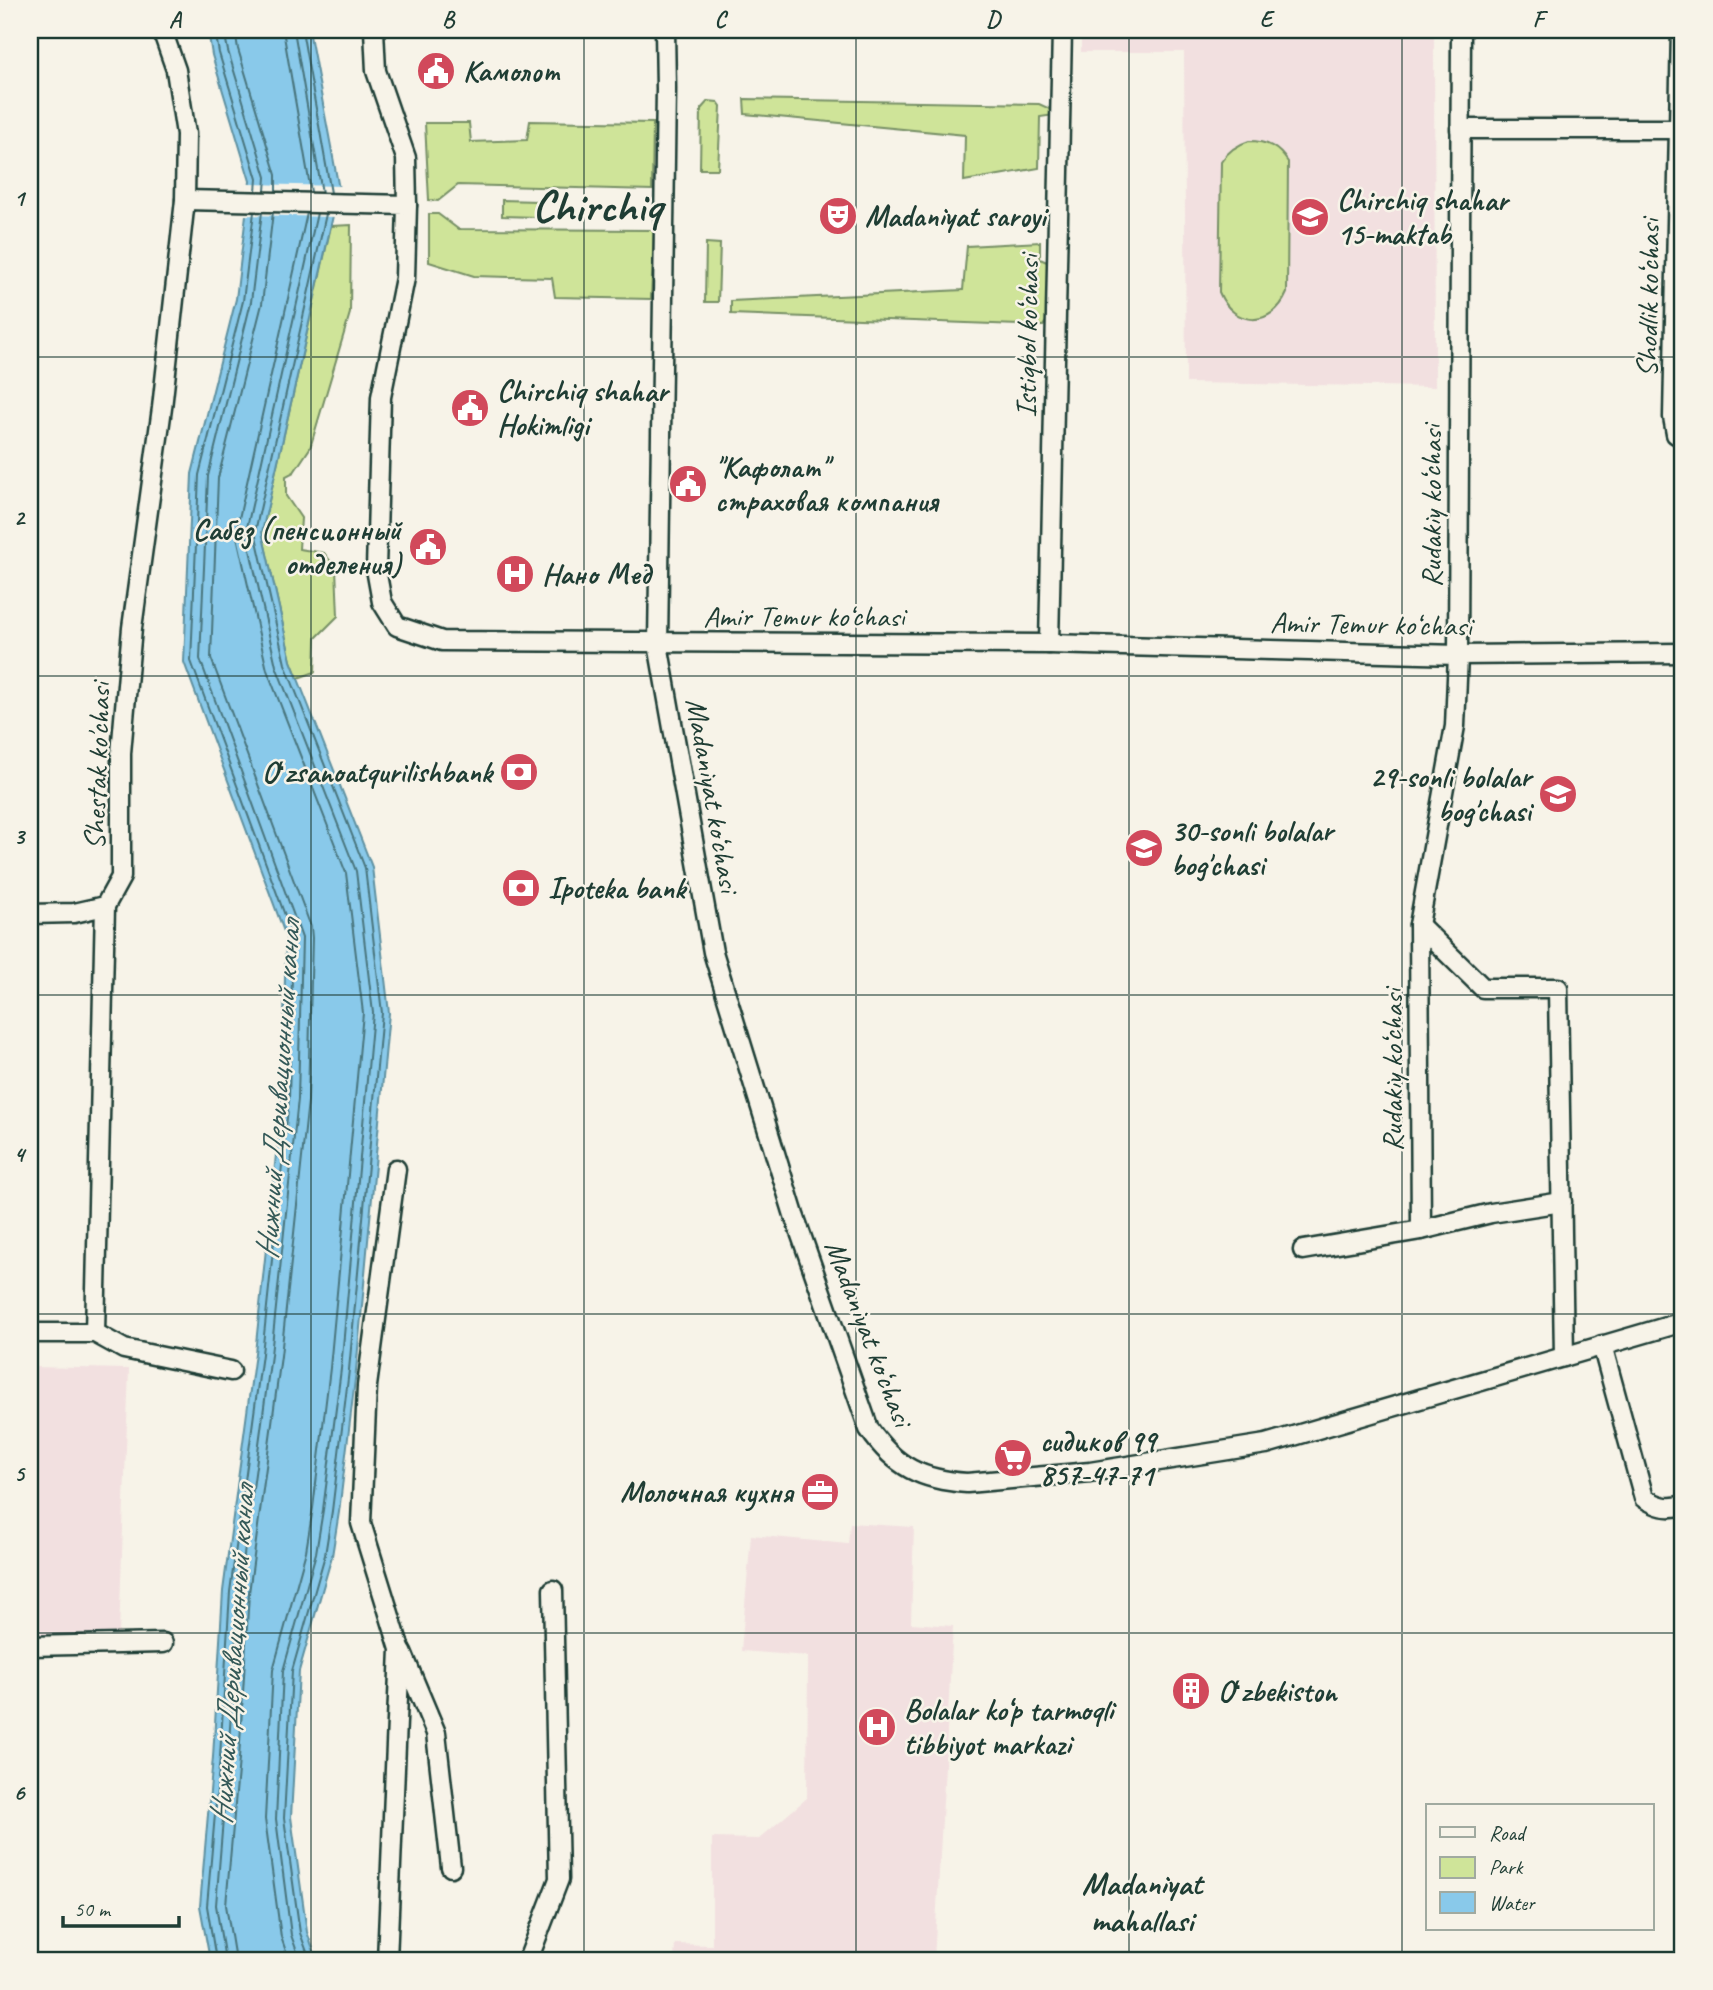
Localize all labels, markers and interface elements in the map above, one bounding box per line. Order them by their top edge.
text: A [169,5,183,34]
text: B [442,5,456,34]
text: C [715,5,729,34]
text: D [986,5,1002,34]
text: E [1260,5,1276,34]
text: F [1533,5,1549,34]
public building icon: Камолот [415,50,457,92]
place label: Камолот [463,52,561,90]
district label: Chirchiq [532,179,667,234]
place label: Chirchiq shahar 15-maktab [1337,181,1511,253]
text: 1 [14,184,27,213]
theatre icon: Madaniyat saroyi [817,195,859,237]
school or university icon: Chirchiq shahar 15-maktab [1289,196,1331,238]
place label: Madaniyat saroyi [865,197,1050,235]
street label: Shodlik ko‘chasi [1628,215,1668,378]
street label: Istiqbol ko‘chasi [1007,251,1047,418]
place label: Chirchiq shahar Hokimligi [497,372,671,444]
public building icon: Chirchiq shahar Hokimligi [449,387,491,429]
street label: Rudakiy ko‘chasi [1412,421,1450,587]
place label: "Кафолат" страховая компания [715,448,940,520]
public building icon: "Кафолат" страховая компания [667,463,709,505]
text: 2 [14,503,27,532]
place label: Сабез (пенсионный отделения) [193,511,403,583]
public building icon: Сабез (пенсионный отделения) [407,526,449,568]
hospital icon: Нано Мед [494,553,536,595]
place label: Нано Мед [542,555,654,593]
street label: Amir Temur ko‘chasi [703,597,908,635]
street label: Amir Temur ko‘chasi [1270,603,1475,645]
street label: Shestak ko'chasi [75,678,119,850]
street label: Madaniyat ko‘chasi [677,695,749,898]
bank icon: Oʻzsanoatqurilishbank [498,751,540,793]
place label: Oʻzsanoatqurilishbank [262,753,495,791]
place label: 29-sonli bolalar bog'chasi [1370,758,1535,830]
school or university icon: 29-sonli bolalar bog'chasi [1537,773,1579,815]
place label: 30-sonli bolalar bog'chasi [1171,812,1336,884]
text: 3 [14,822,27,851]
school or university icon: 30-sonli bolalar bog'chasi [1123,827,1165,869]
bank icon: Ipoteka bank [500,867,542,909]
place label: Ipoteka bank [548,869,688,907]
water label: Нижний Деривационный канал [246,915,311,1260]
street label: Rudakiy ko‘chasi [1373,985,1411,1151]
text: 4 [14,1140,27,1169]
street label: Madaniyat ko‘chasi [816,1234,923,1435]
place label: сидиков 99 857-47-71 [1040,1422,1160,1494]
supermarket icon: сидиков 99 857-47-71 [992,1437,1034,1479]
text: 5 [14,1459,26,1488]
office icon: Молочная кухня [799,1471,841,1513]
place label: Молочная кухня [620,1473,795,1512]
water label: Нижний Деривационный канал [200,1480,265,1825]
building icon: Oʻzbekiston [1170,1670,1212,1712]
place label: Oʻzbekiston [1218,1672,1339,1710]
place label: Bolalar ko‘p tarmoqli tibbiyot markazi [904,1691,1117,1763]
hospital icon: Bolalar ko‘p tarmoqli tibbiyot markazi [856,1706,898,1748]
text: 6 [14,1778,27,1807]
legend [1426,1804,1654,1930]
text: Road [1489,1820,1528,1846]
text: Park [1489,1854,1524,1880]
district label: Madaniyat mahallasi [1082,1863,1206,1941]
scale bar [63,1885,178,1929]
text: Water [1489,1890,1536,1916]
text: 50 m [74,1896,112,1922]

